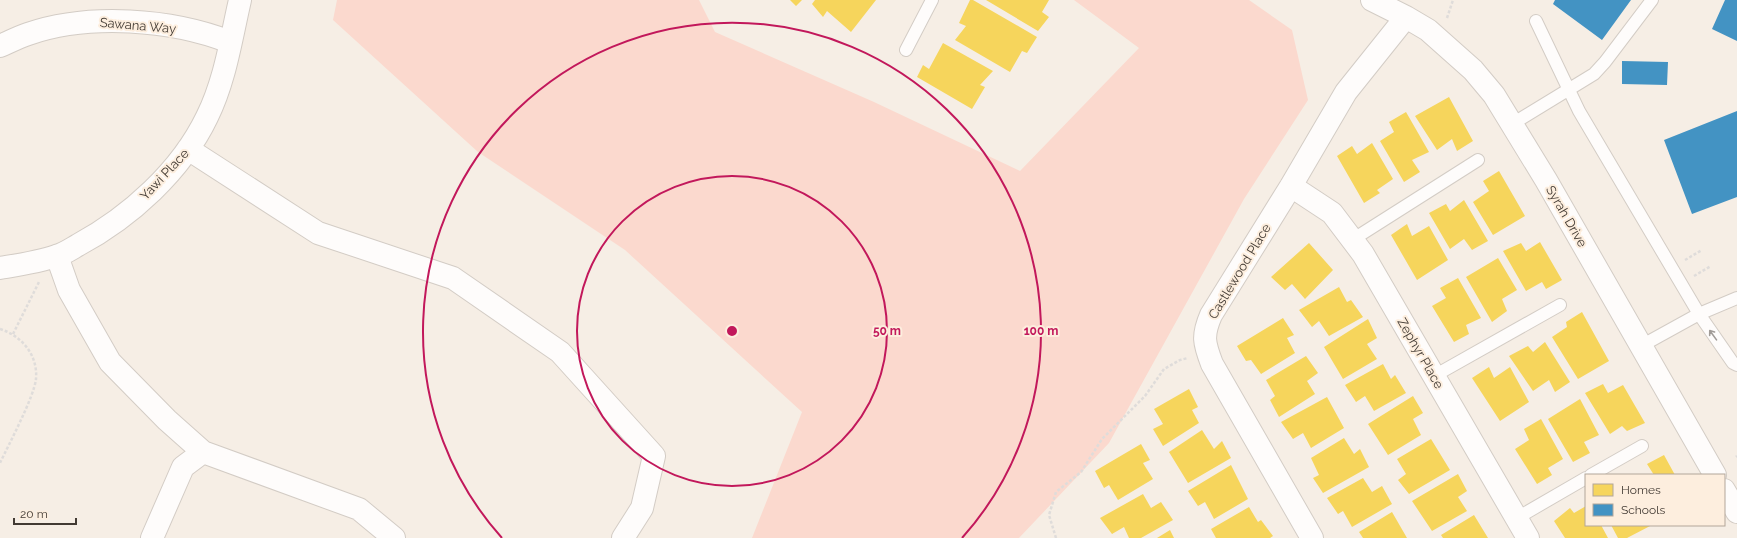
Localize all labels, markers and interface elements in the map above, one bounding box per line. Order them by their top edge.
street label: Sawana Way [99,15,177,36]
street label: Yawi Place [137,145,192,203]
street label: Syrah Drive [1543,183,1590,250]
street label: Castlewood Place [1205,221,1274,322]
street label: Zephyr Place [1394,315,1447,392]
centre of rings [725,324,739,338]
text: 50 m [873,324,901,338]
text: 100 m [1024,324,1058,338]
one-way arrow [1709,330,1717,341]
legend [1585,474,1725,526]
text: Homes [1621,483,1661,497]
scale bar [14,500,76,526]
text: Schools [1621,503,1665,517]
text: 20 m [20,507,48,521]

